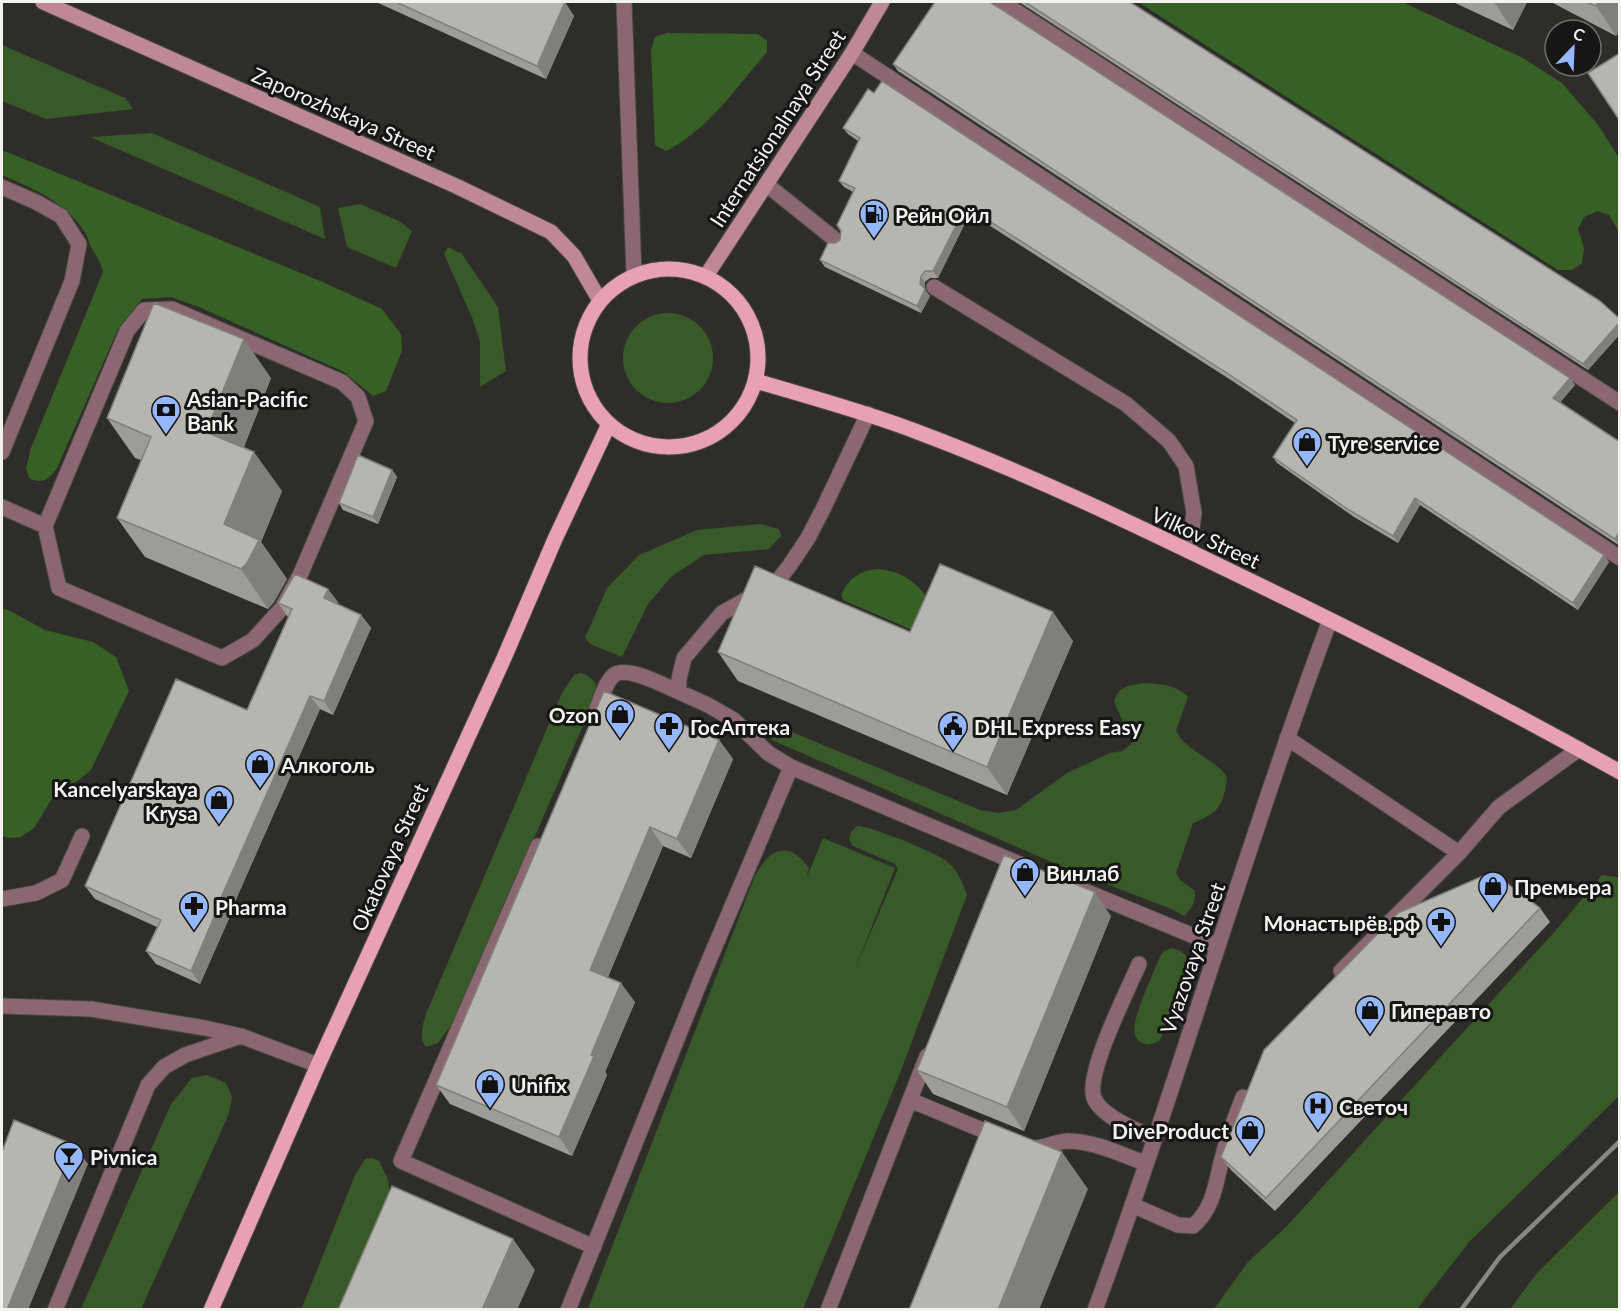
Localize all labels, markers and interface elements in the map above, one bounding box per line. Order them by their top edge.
north arrow [1543,18,1603,78]
text: С [1570,23,1588,45]
street label: Internatsionalnaya Street [704,24,850,231]
street label: Zaporozhskaya Street [248,61,440,165]
fuel station icon: Рейн Ойл [858,198,890,240]
place label: Рейн Ойл [895,202,990,227]
place label: Asian-Pacific Bank [186,386,308,435]
bank icon: Asian-Pacific Bank [150,394,182,436]
shop icon: Tyre service [1291,426,1323,468]
place label: Tyre service [1328,430,1440,455]
street label: Vilkov Street [1148,501,1265,573]
shop icon: Ozon [604,698,636,740]
place label: Ozon [549,702,599,727]
pharmacy icon: ГосАптека [653,710,685,752]
public building icon: DHL Express Easy [937,710,969,752]
place label: ГосАптека [690,714,790,739]
place label: DHL Express Easy [974,714,1143,739]
shop icon: Алкоголь [244,748,276,790]
place label: Алкоголь [280,752,374,777]
place label: Kancelyarskaya Krysa [53,776,198,825]
street label: Okatovaya Street [345,779,433,935]
shop icon: Kancelyarskaya Krysa [203,784,235,826]
shop icon: Винлаб [1009,856,1041,898]
place label: Винлаб [1046,860,1119,885]
shop icon: Премьера [1477,870,1509,912]
place label: Премьера [1514,874,1612,899]
street label: Vyazovaya Street [1154,879,1230,1037]
pharmacy icon: Pharma [178,890,210,932]
place label: Pharma [215,894,287,919]
pharmacy icon: Монастырёв.рф [1425,906,1457,948]
place label: Монастырёв.рф [1263,910,1420,935]
shop icon: Гиперавто [1354,994,1386,1036]
place label: Гиперавто [1391,998,1491,1023]
shop icon: Unifix [474,1068,506,1110]
place label: Unifix [511,1072,567,1097]
hospital icon: Светоч [1302,1090,1334,1132]
place label: Светоч [1339,1094,1408,1119]
shop icon: DiveProduct [1234,1114,1266,1156]
place label: DiveProduct [1112,1118,1229,1143]
bar icon: Pivnica [53,1140,85,1182]
place label: Pivnica [90,1144,157,1169]

